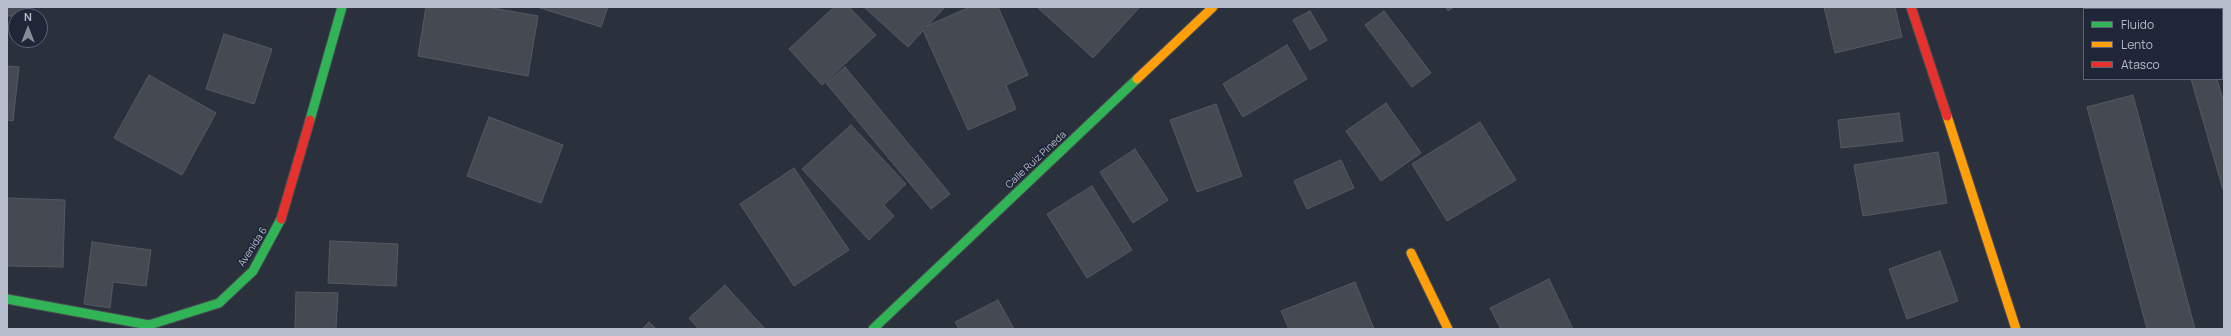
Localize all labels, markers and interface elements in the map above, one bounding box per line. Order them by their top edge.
north arrow [8,8,48,48]
legend [2083,8,2223,80]
text: N [24,9,32,24]
text: Fluido [2121,16,2154,33]
text: Lento [2121,36,2153,53]
text: Atasco [2121,56,2160,73]
street label: Calle Ruiz Pineda [1003,129,1069,191]
street label: Avenida 6 [236,225,270,269]

